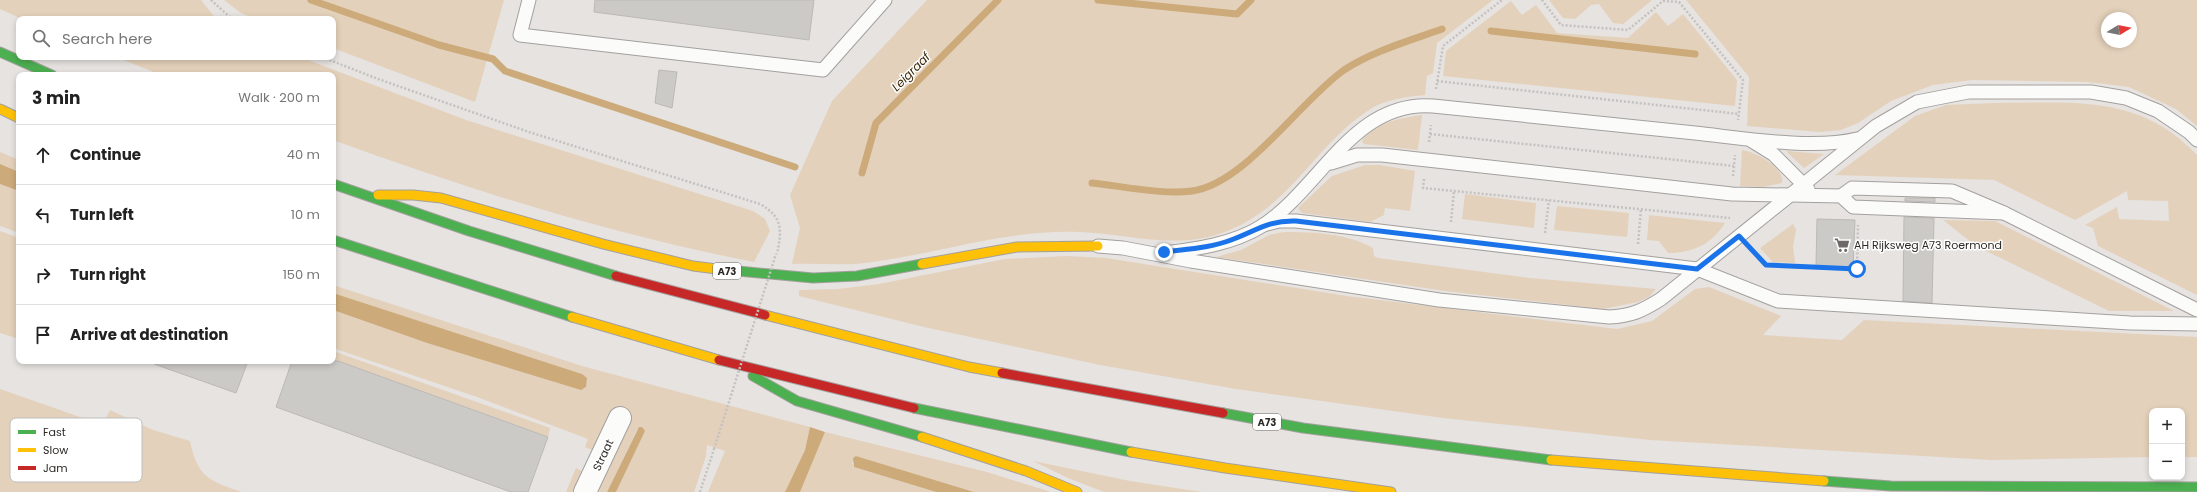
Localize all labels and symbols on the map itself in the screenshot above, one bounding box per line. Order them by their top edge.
north arrow [2101,12,2137,48]
water label: Leigraaf [888,48,934,95]
supermarket icon: AH Rijksweg A73 Roermond [1833,236,1851,254]
place label: AH Rijksweg A73 Roermond [1854,237,2002,253]
route end [1155,243,1173,261]
route start [1848,260,1866,278]
road number: A73 [713,263,741,279]
road number: A73 [1253,414,1281,430]
legend [10,418,142,482]
text: Fast [43,424,66,440]
street label: Straat [589,436,617,474]
text: Slow [43,442,68,458]
text: Jam [43,460,68,476]

